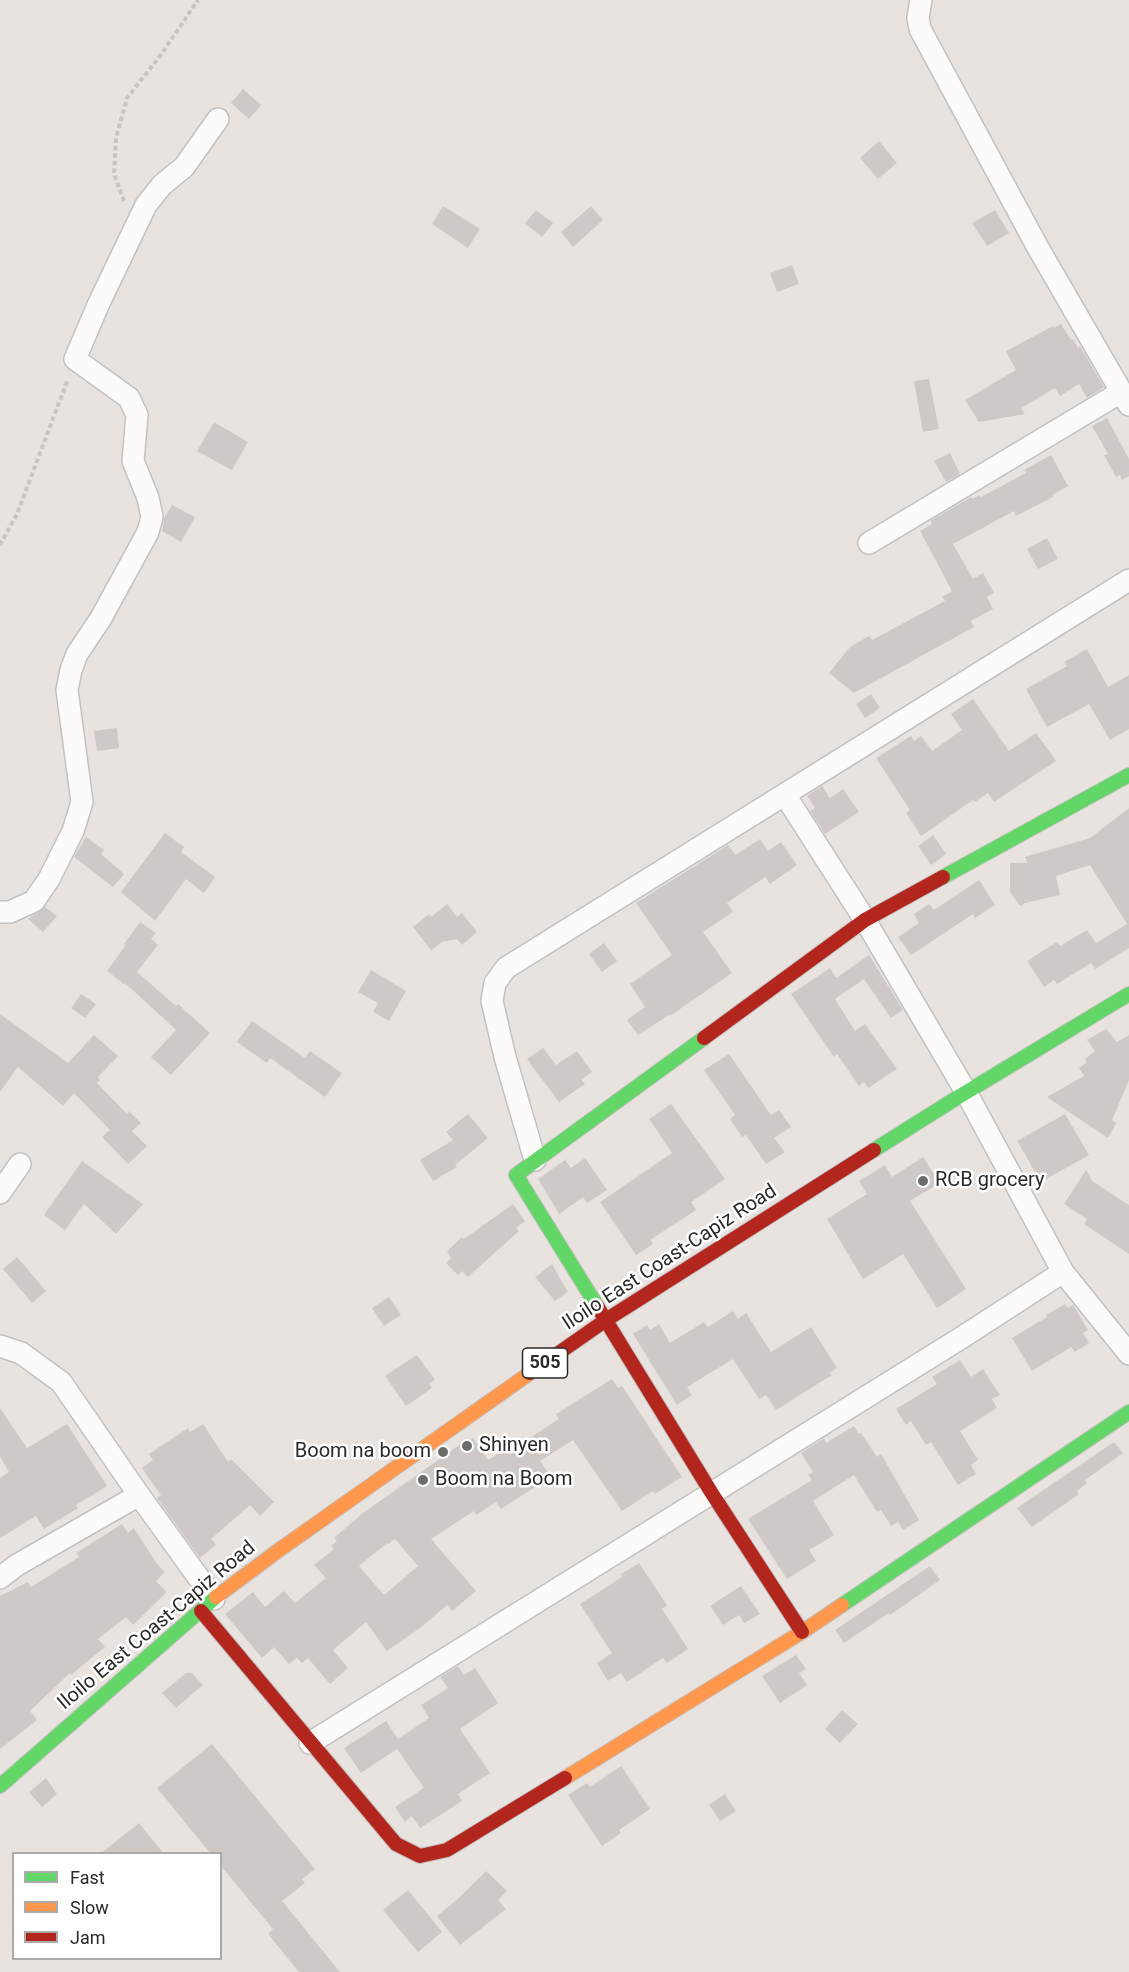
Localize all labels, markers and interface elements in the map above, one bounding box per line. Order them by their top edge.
place label: RCB grocery [935,1169,1044,1193]
marker: RCB grocery [916,1174,930,1188]
street label: Iloilo East Coast-Capiz Road [558,1180,782,1336]
road number: 505 [522,1348,568,1378]
place label: Shinyen [479,1434,549,1458]
marker: Shinyen [460,1439,474,1453]
place label: Boom na boom [295,1440,431,1464]
marker: Boom na boom [436,1445,450,1459]
place label: Boom na Boom [435,1468,572,1492]
marker: Boom na Boom [416,1473,430,1487]
street label: Iloilo East Coast-Capiz Road [53,1536,261,1716]
legend [12,1852,222,1960]
text: Fast [70,1867,105,1888]
text: Slow [70,1897,109,1918]
text: Jam [70,1927,106,1948]

